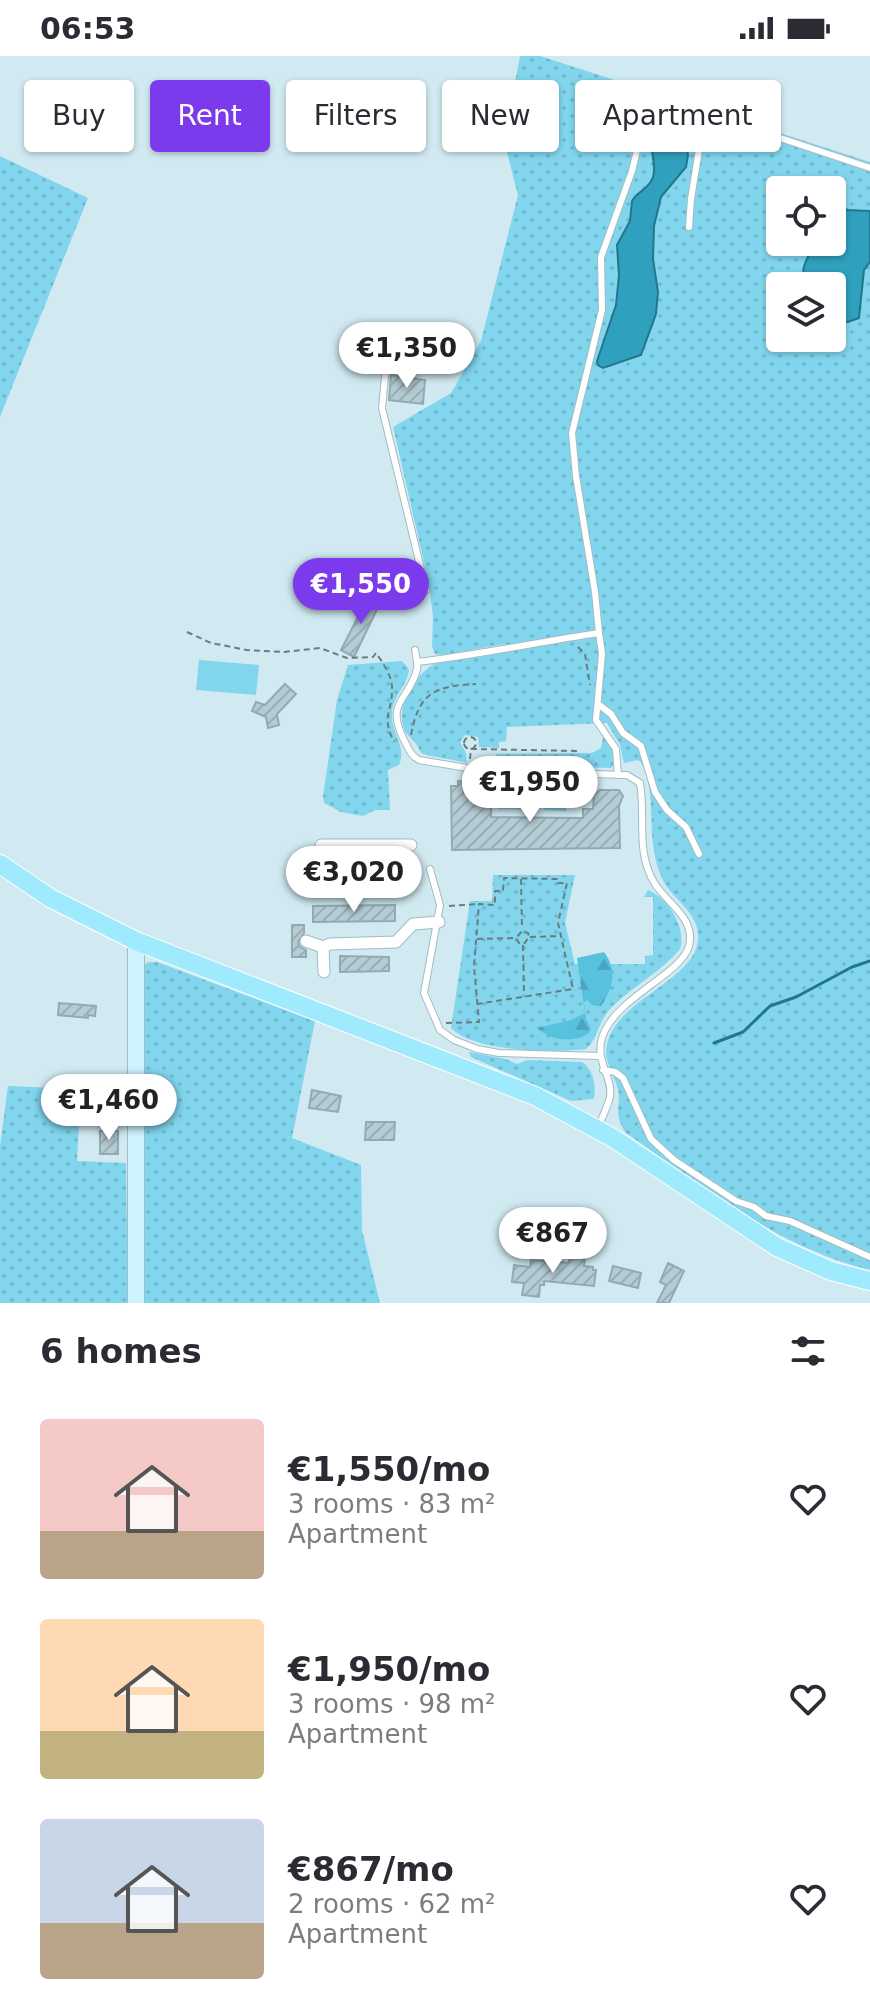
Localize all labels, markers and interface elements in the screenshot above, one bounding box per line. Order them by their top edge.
text: 06:53 [40,11,136,46]
chip: Buy [24,80,134,152]
chip: Rent [150,80,270,152]
chip: Filters [286,80,426,152]
chip: New [442,80,559,152]
chip: Apartment [575,80,781,152]
map controls [766,176,846,352]
button: locate [766,176,846,256]
button: layers [766,272,846,352]
pin: €1,350 [342,322,472,390]
text: €1,350 [357,333,457,363]
pin: €1,550 [296,558,426,626]
text: €1,550 [311,569,411,599]
pin: €1,950 [465,756,595,824]
text: €1,950 [480,767,580,797]
pin: €3,020 [289,846,419,914]
text: €3,020 [304,857,404,887]
pin: €1,460 [44,1074,174,1142]
text: €1,460 [59,1085,159,1115]
pin: €867 [506,1207,600,1275]
text: €867 [517,1218,589,1248]
icon: filters [786,1329,830,1373]
text: 6 homes [40,1331,202,1371]
text: €1,550/mo [288,1449,490,1489]
icon: home [104,1451,200,1547]
icon: heart [786,1477,830,1521]
text: 3 rooms · 83 m² [288,1489,496,1519]
text: Apartment [288,1519,427,1549]
text: €1,950/mo [288,1649,490,1689]
icon: home [104,1651,200,1747]
icon: heart [786,1677,830,1721]
text: 3 rooms · 98 m² [288,1689,496,1719]
text: Apartment [288,1719,427,1749]
text: €867/mo [288,1849,454,1889]
icon: home [104,1851,200,1947]
icon: heart [786,1877,830,1921]
text: 2 rooms · 62 m² [288,1889,496,1919]
text: Apartment [288,1919,427,1949]

